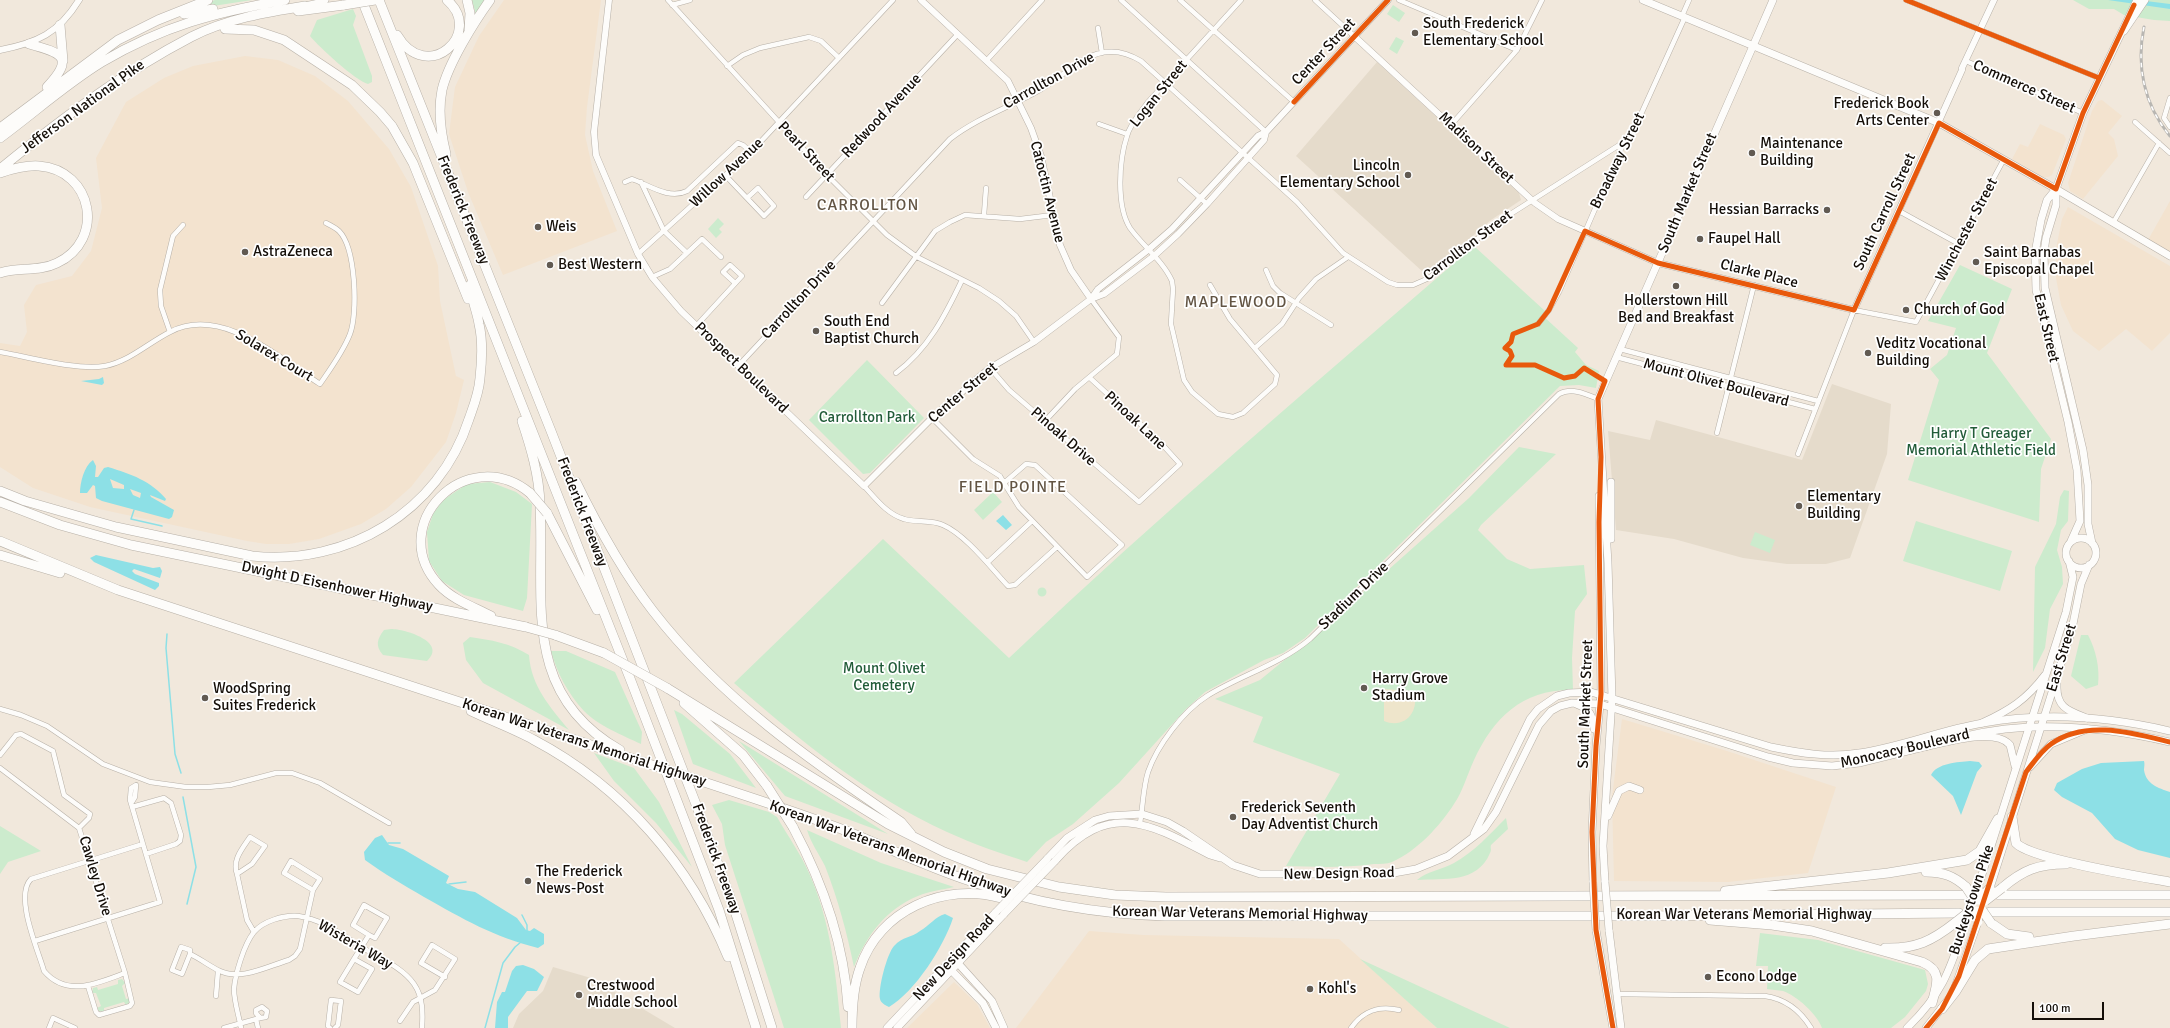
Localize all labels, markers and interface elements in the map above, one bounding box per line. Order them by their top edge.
street label: Center Street [1288,15,1360,89]
place label: South Frederick Elementary School [1423,15,1544,50]
marker: South Frederick Elementary School [1410,28,1420,38]
street label: Carrollton Drive [1000,49,1098,113]
street label: Jefferson National Pike [18,56,148,158]
street label: Commerce Street [1970,56,2078,118]
street label: Logan Street [1126,57,1192,131]
street label: Redwood Avenue [838,70,926,162]
place label: Frederick Book Arts Center [1833,95,1929,130]
street label: Madison Street [1435,108,1517,188]
marker: Frederick Book Arts Center [1932,108,1942,118]
street label: Broadway Street [1587,110,1649,212]
street label: Pearl Street [774,118,838,186]
street label: South Market Street [1655,130,1721,256]
street label: Willow Avenue [686,134,768,212]
place label: Maintenance Building [1760,135,1843,170]
street label: Catoctin Avenue [1026,139,1068,245]
marker: Maintenance Building [1747,148,1757,158]
street label: South Carroll Street [1850,151,1920,273]
street label: Frederick Freeway [433,153,493,267]
place label: Lincoln Elementary School [1279,157,1400,192]
marker: Lincoln Elementary School [1403,170,1413,180]
street label: Winchester Street [1932,175,2002,285]
district label: CARROLLTON [817,196,919,216]
place label: Hessian Barracks [1709,201,1819,219]
marker: Hessian Barracks [1822,205,1832,215]
street label: Carrollton Street [1420,207,1516,285]
place label: Weis [546,218,576,236]
marker: Weis [533,222,543,232]
place label: Faupel Hall [1708,230,1781,248]
marker: Faupel Hall [1695,234,1705,244]
place label: AstraZeneca [253,243,333,261]
place label: Saint Barnabas Episcopal Chapel [1984,244,2094,279]
marker: AstraZeneca [240,247,250,257]
place label: Best Western [558,256,642,274]
street label: Clarke Place [1718,256,1800,292]
street label: Carrollton Drive [758,257,840,343]
marker: Saint Barnabas Episcopal Chapel [1971,257,1981,267]
marker: Best Western [545,260,555,270]
marker: Hollerstown Hill Bed and Breakfast [1671,281,1681,291]
place label: Hollerstown Hill Bed and Breakfast [1618,292,1734,327]
street label: East Street [2029,292,2063,364]
district label: MAPLEWOOD [1185,293,1287,313]
place label: Church of God [1914,301,2005,319]
marker: Church of God [1901,305,1911,315]
place label: South End Baptist Church [824,313,919,348]
street label: Prospect Boulevard [690,319,792,417]
street label: Solarex Court [232,326,316,386]
marker: South End Baptist Church [811,326,821,336]
place label: Veditz Vocational Building [1876,335,1986,370]
marker: Veditz Vocational Building [1863,348,1873,358]
street label: Mount Olivet Boulevard [1641,355,1791,411]
street label: Center Street [925,359,1001,427]
street label: Pinoak Lane [1100,388,1170,454]
street label: Pinoak Drive [1027,404,1099,470]
park label: Carrollton Park [819,409,915,427]
park label: Harry T Greager Memorial Athletic Field [1906,425,2056,460]
street label: Frederick Freeway [553,455,611,569]
district label: FIELD POINTE [959,478,1067,498]
place label: Elementary Building [1807,488,1881,523]
marker: Elementary Building [1794,501,1804,511]
street label: Dwight D Eisenhower Highway [240,558,434,616]
street label: Stadium Drive [1315,558,1393,634]
street label: East Street [2043,622,2081,694]
street label: South Market Street [1575,639,1597,769]
park label: Mount Olivet Cemetery [843,660,925,695]
place label: Harry Grove Stadium [1372,670,1448,705]
place label: WoodSpring Suites Frederick [213,680,316,715]
marker: Harry Grove Stadium [1359,683,1369,693]
marker: WoodSpring Suites Frederick [200,693,210,703]
street label: Korean War Veterans Memorial Highway [460,695,708,791]
street label: Monocacy Boulevard [1839,725,1971,773]
street label: Korean War Veterans Memorial Highway [767,797,1013,901]
place label: Frederick Seventh Day Adventist Church [1241,799,1378,834]
street label: Frederick Freeway [688,801,744,917]
marker: Frederick Seventh Day Adventist Church [1228,812,1238,822]
street label: Cawley Drive [74,834,116,918]
street label: Buckeystown Pike [1946,843,1998,957]
place label: The Frederick News-Post [536,863,622,898]
street label: New Design Road [1283,864,1395,884]
marker: The Frederick News-Post [523,876,533,886]
street label: Korean War Veterans Memorial Highway [1112,903,1368,925]
street label: Korean War Veterans Memorial Highway [1616,906,1872,924]
street label: New Design Road [910,911,998,1005]
street label: Wisteria Way [314,916,396,974]
place label: Econo Lodge [1716,968,1797,986]
marker: Econo Lodge [1703,972,1713,982]
place label: Crestwood Middle School [587,977,678,1012]
place label: Kohl's [1318,980,1356,998]
marker: Kohl's [1305,984,1315,994]
marker: Crestwood Middle School [574,990,584,1000]
scale bar [2034,994,2106,1020]
text: 100 m [2039,1001,2071,1016]

